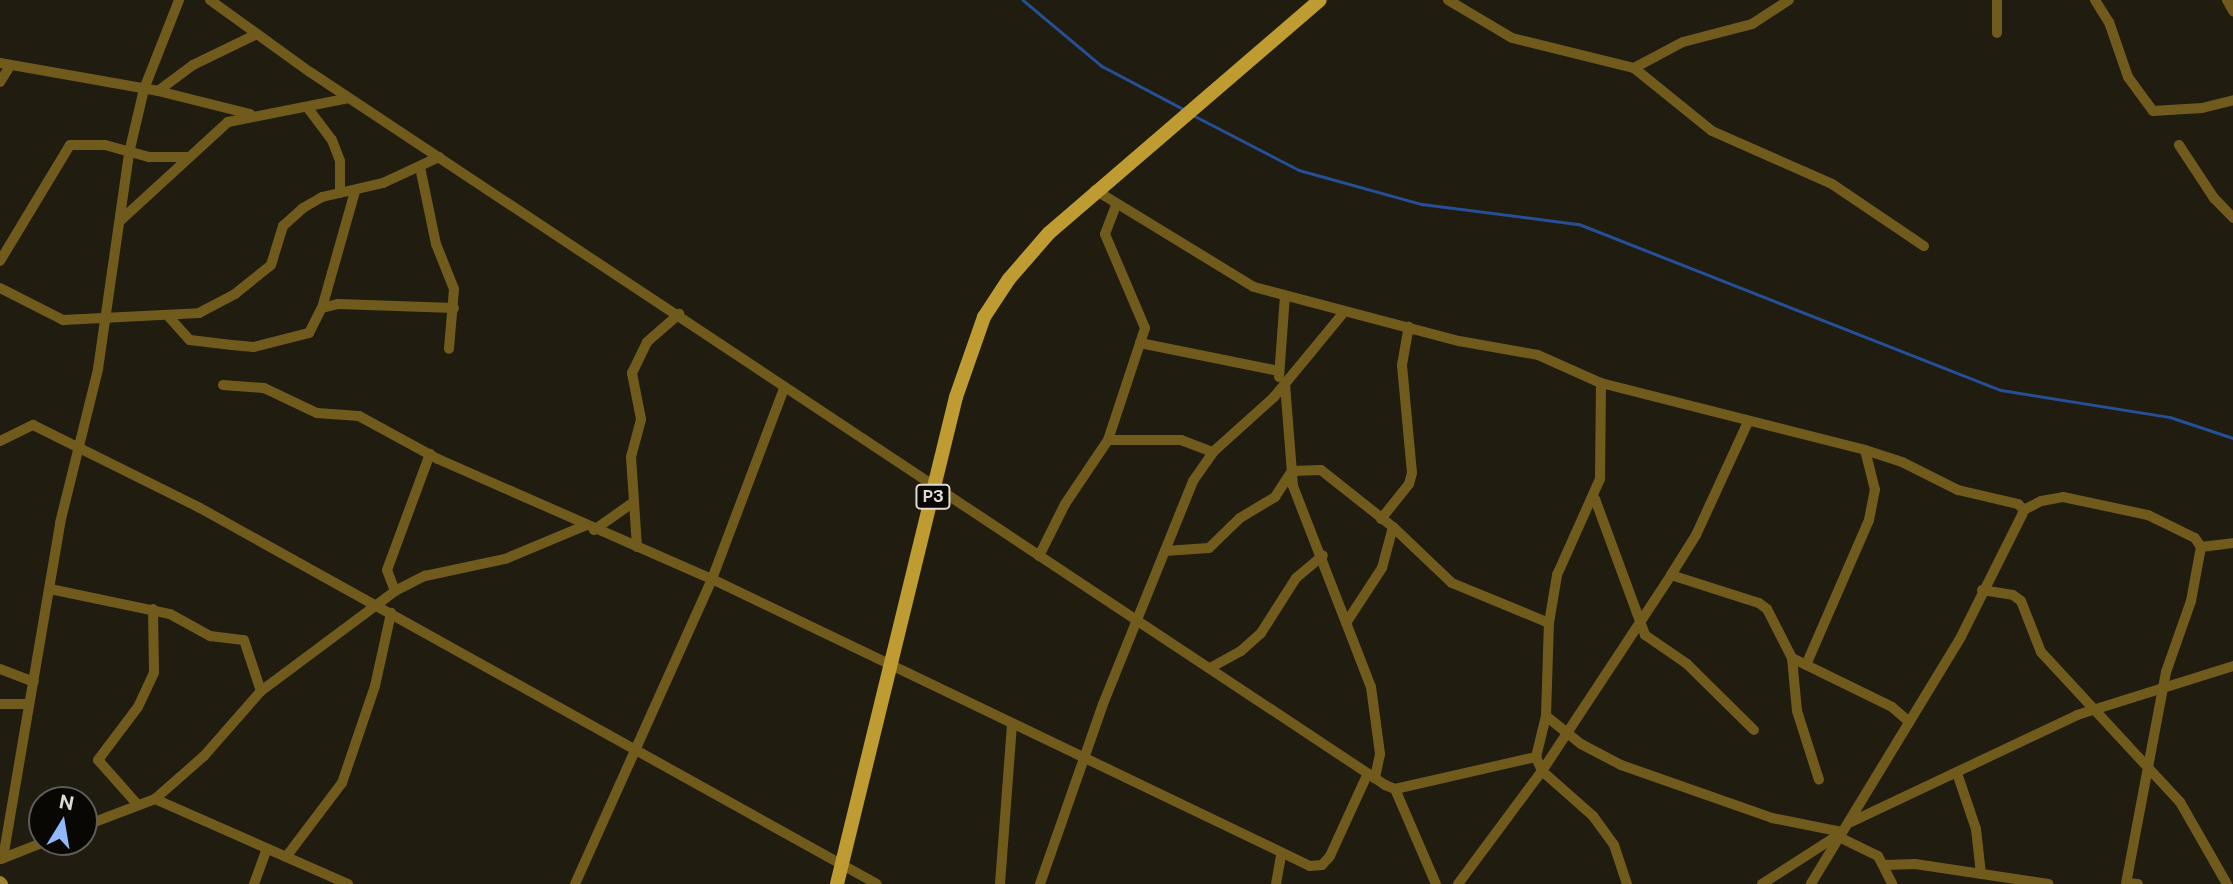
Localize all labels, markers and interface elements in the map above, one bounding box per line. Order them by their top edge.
road number: P3 [914,484,952,510]
north arrow [28,786,98,856]
text: N [57,790,76,815]

